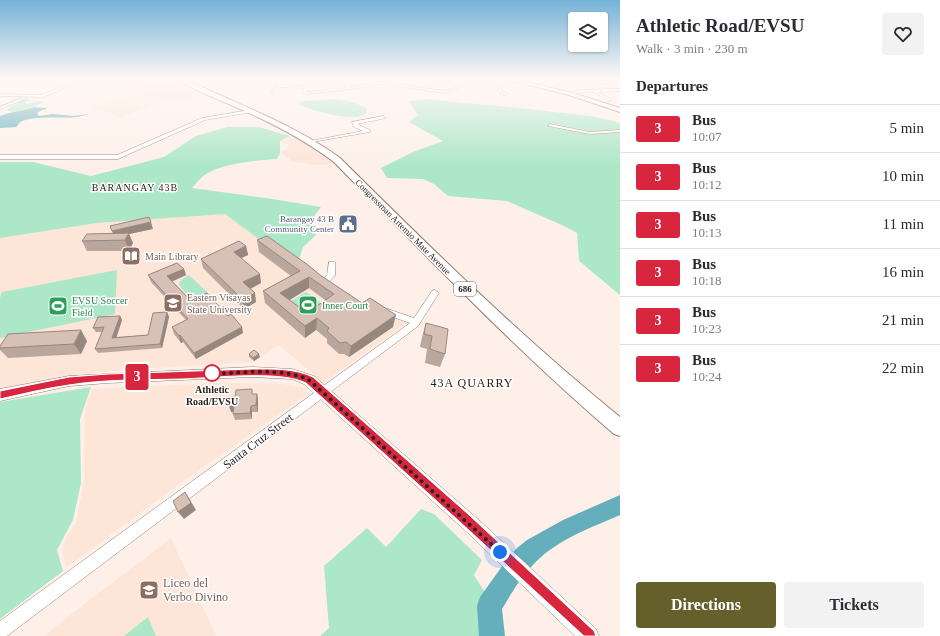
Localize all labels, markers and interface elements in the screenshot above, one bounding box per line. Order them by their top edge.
map controls [568,12,608,52]
button: layers [568,12,608,52]
button: heart [882,13,924,55]
text: Athletic Road/EVSU [636,15,804,36]
text: Walk · 3 min · 230 m [636,41,748,56]
text: Departures [636,78,708,94]
text: Bus [692,112,716,128]
text: 5 min [889,120,924,136]
text: 3 [655,121,662,136]
text: 10:07 [692,129,722,144]
text: Bus [692,160,716,176]
text: 10 min [882,168,924,184]
text: 3 [655,169,662,184]
street label: Congressman Artemio Mate Avenue [353,177,453,277]
text: 10:12 [692,177,722,192]
district label: BARANGAY 43B [92,182,178,193]
text: Bus [692,208,716,224]
public building icon: Barangay 43 B Community Center [337,213,359,235]
place label: Barangay 43 B Community Center [265,214,334,234]
text: 11 min [882,216,924,232]
text: 3 [655,217,662,232]
text: 10:13 [692,225,722,240]
library icon: Main Library [120,245,142,267]
place label: Main Library [145,251,199,262]
text: Bus [692,256,716,272]
text: 16 min [882,264,924,280]
text: 3 [655,265,662,280]
text: 10:18 [692,273,722,288]
road number: 686 [454,282,476,296]
school or university icon: Eastern Visayas State University [162,292,184,314]
place label: Eastern Visayas State University [187,292,252,315]
sports icon: Inner Court [297,294,319,316]
sports icon: EVSU Soccer Field [47,295,69,317]
place label: EVSU Soccer Field [72,295,128,318]
place label: Inner Court [322,300,369,311]
text: Bus [692,304,716,320]
text: 21 min [882,312,924,328]
text: 3 [655,313,662,328]
text: 10:23 [692,321,722,336]
text: Bus [692,352,716,368]
text: 22 min [882,360,924,376]
text: 3 [655,361,662,376]
line badge: 3 [124,364,150,390]
marker: Athletic Road/EVSU [203,364,221,382]
text: 3 [134,369,141,384]
text: 10:24 [692,369,722,384]
district label: 43A QUARRY [430,376,514,390]
place label: Athletic Road/EVSU [186,384,238,407]
street label: Santa Cruz Street [220,410,296,472]
your location [490,542,510,562]
place label: Liceo del Verbo Divino [163,576,228,604]
school or university icon: Liceo del Verbo Divino [138,579,160,601]
button: Directions [636,582,776,628]
button: Tickets [784,582,924,628]

